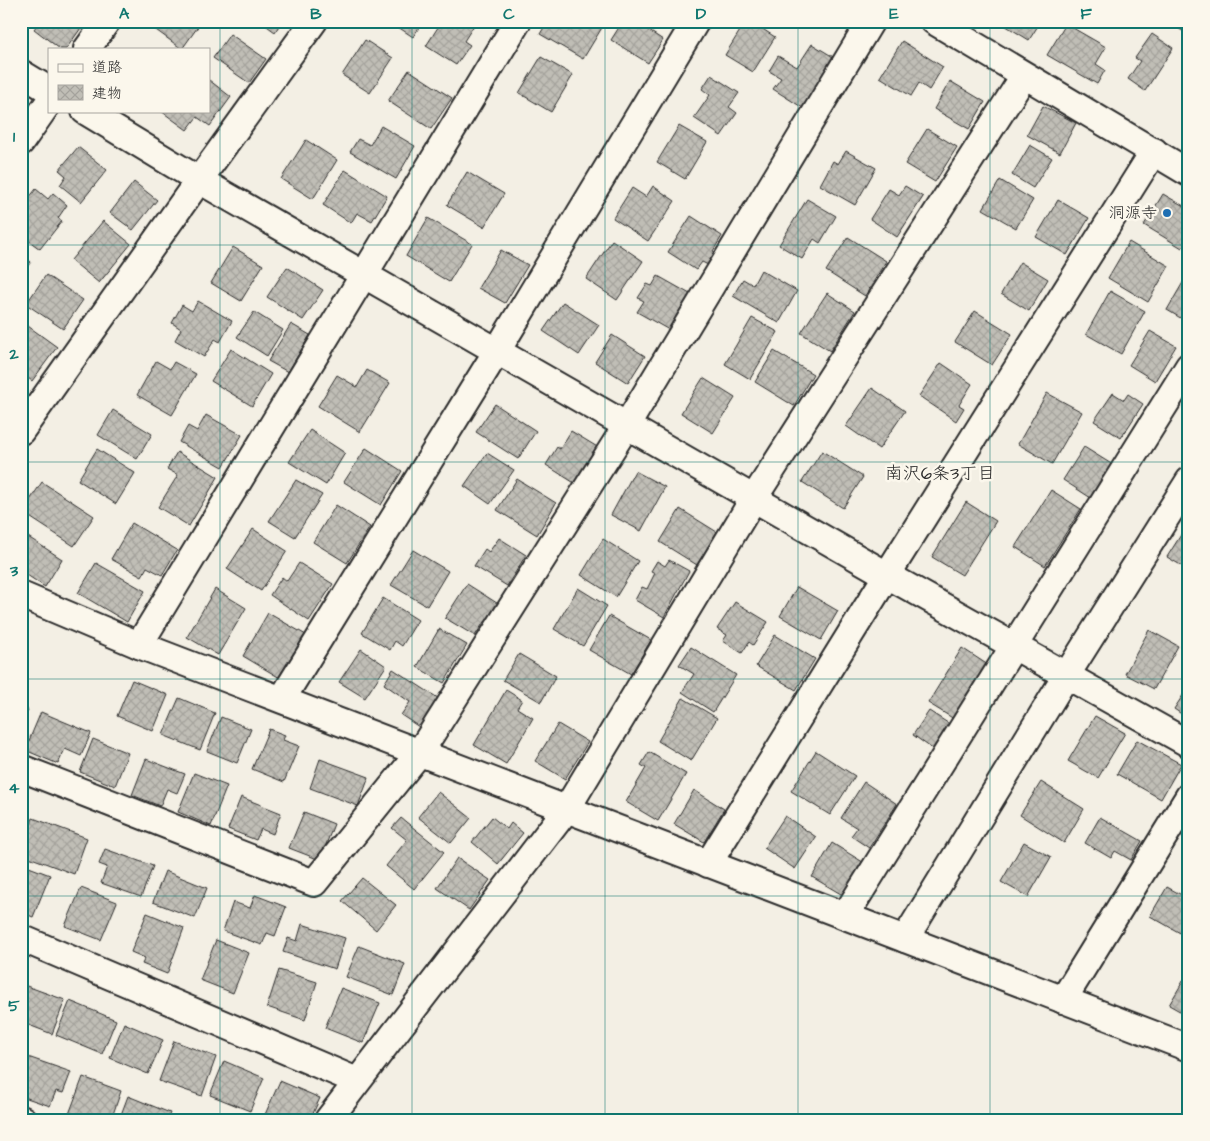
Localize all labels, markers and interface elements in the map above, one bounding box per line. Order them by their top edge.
text: A [119,3,130,25]
text: B [310,3,322,25]
text: C [503,3,515,25]
text: D [696,3,707,25]
text: E [889,3,899,25]
text: F [1080,3,1092,25]
legend [48,48,210,112]
text: 道路 [92,57,122,78]
text: 建物 [92,83,122,104]
text: 1 [13,126,16,148]
place label: 洞源寺 [1109,202,1157,224]
marker: 洞源寺 [1161,207,1173,219]
text: 2 [8,343,19,365]
district label: 南沢6条3丁目 [885,461,995,486]
text: 3 [9,560,19,582]
text: 4 [9,777,20,799]
text: 5 [8,995,20,1017]

